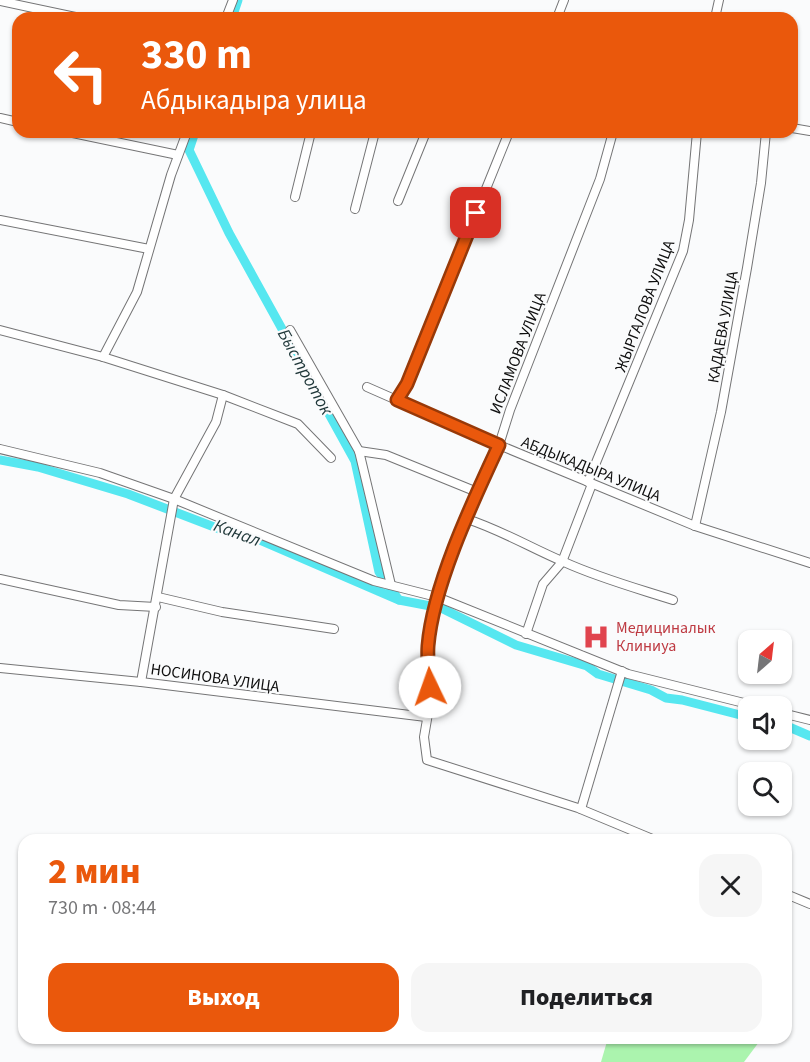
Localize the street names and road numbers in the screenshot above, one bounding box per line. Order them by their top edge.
street label: ЖЫРГАЛОВА УЛИЦА [610,237,680,375]
street label: КАДАЕВА УЛИЦА [702,269,744,385]
street label: ИСЛАМОВА УЛИЦА [485,289,551,417]
street label: АБДЫКАДЫРА УЛИЦА [518,431,664,507]
street label: НОСИНОВА УЛИЦА [149,658,281,698]

